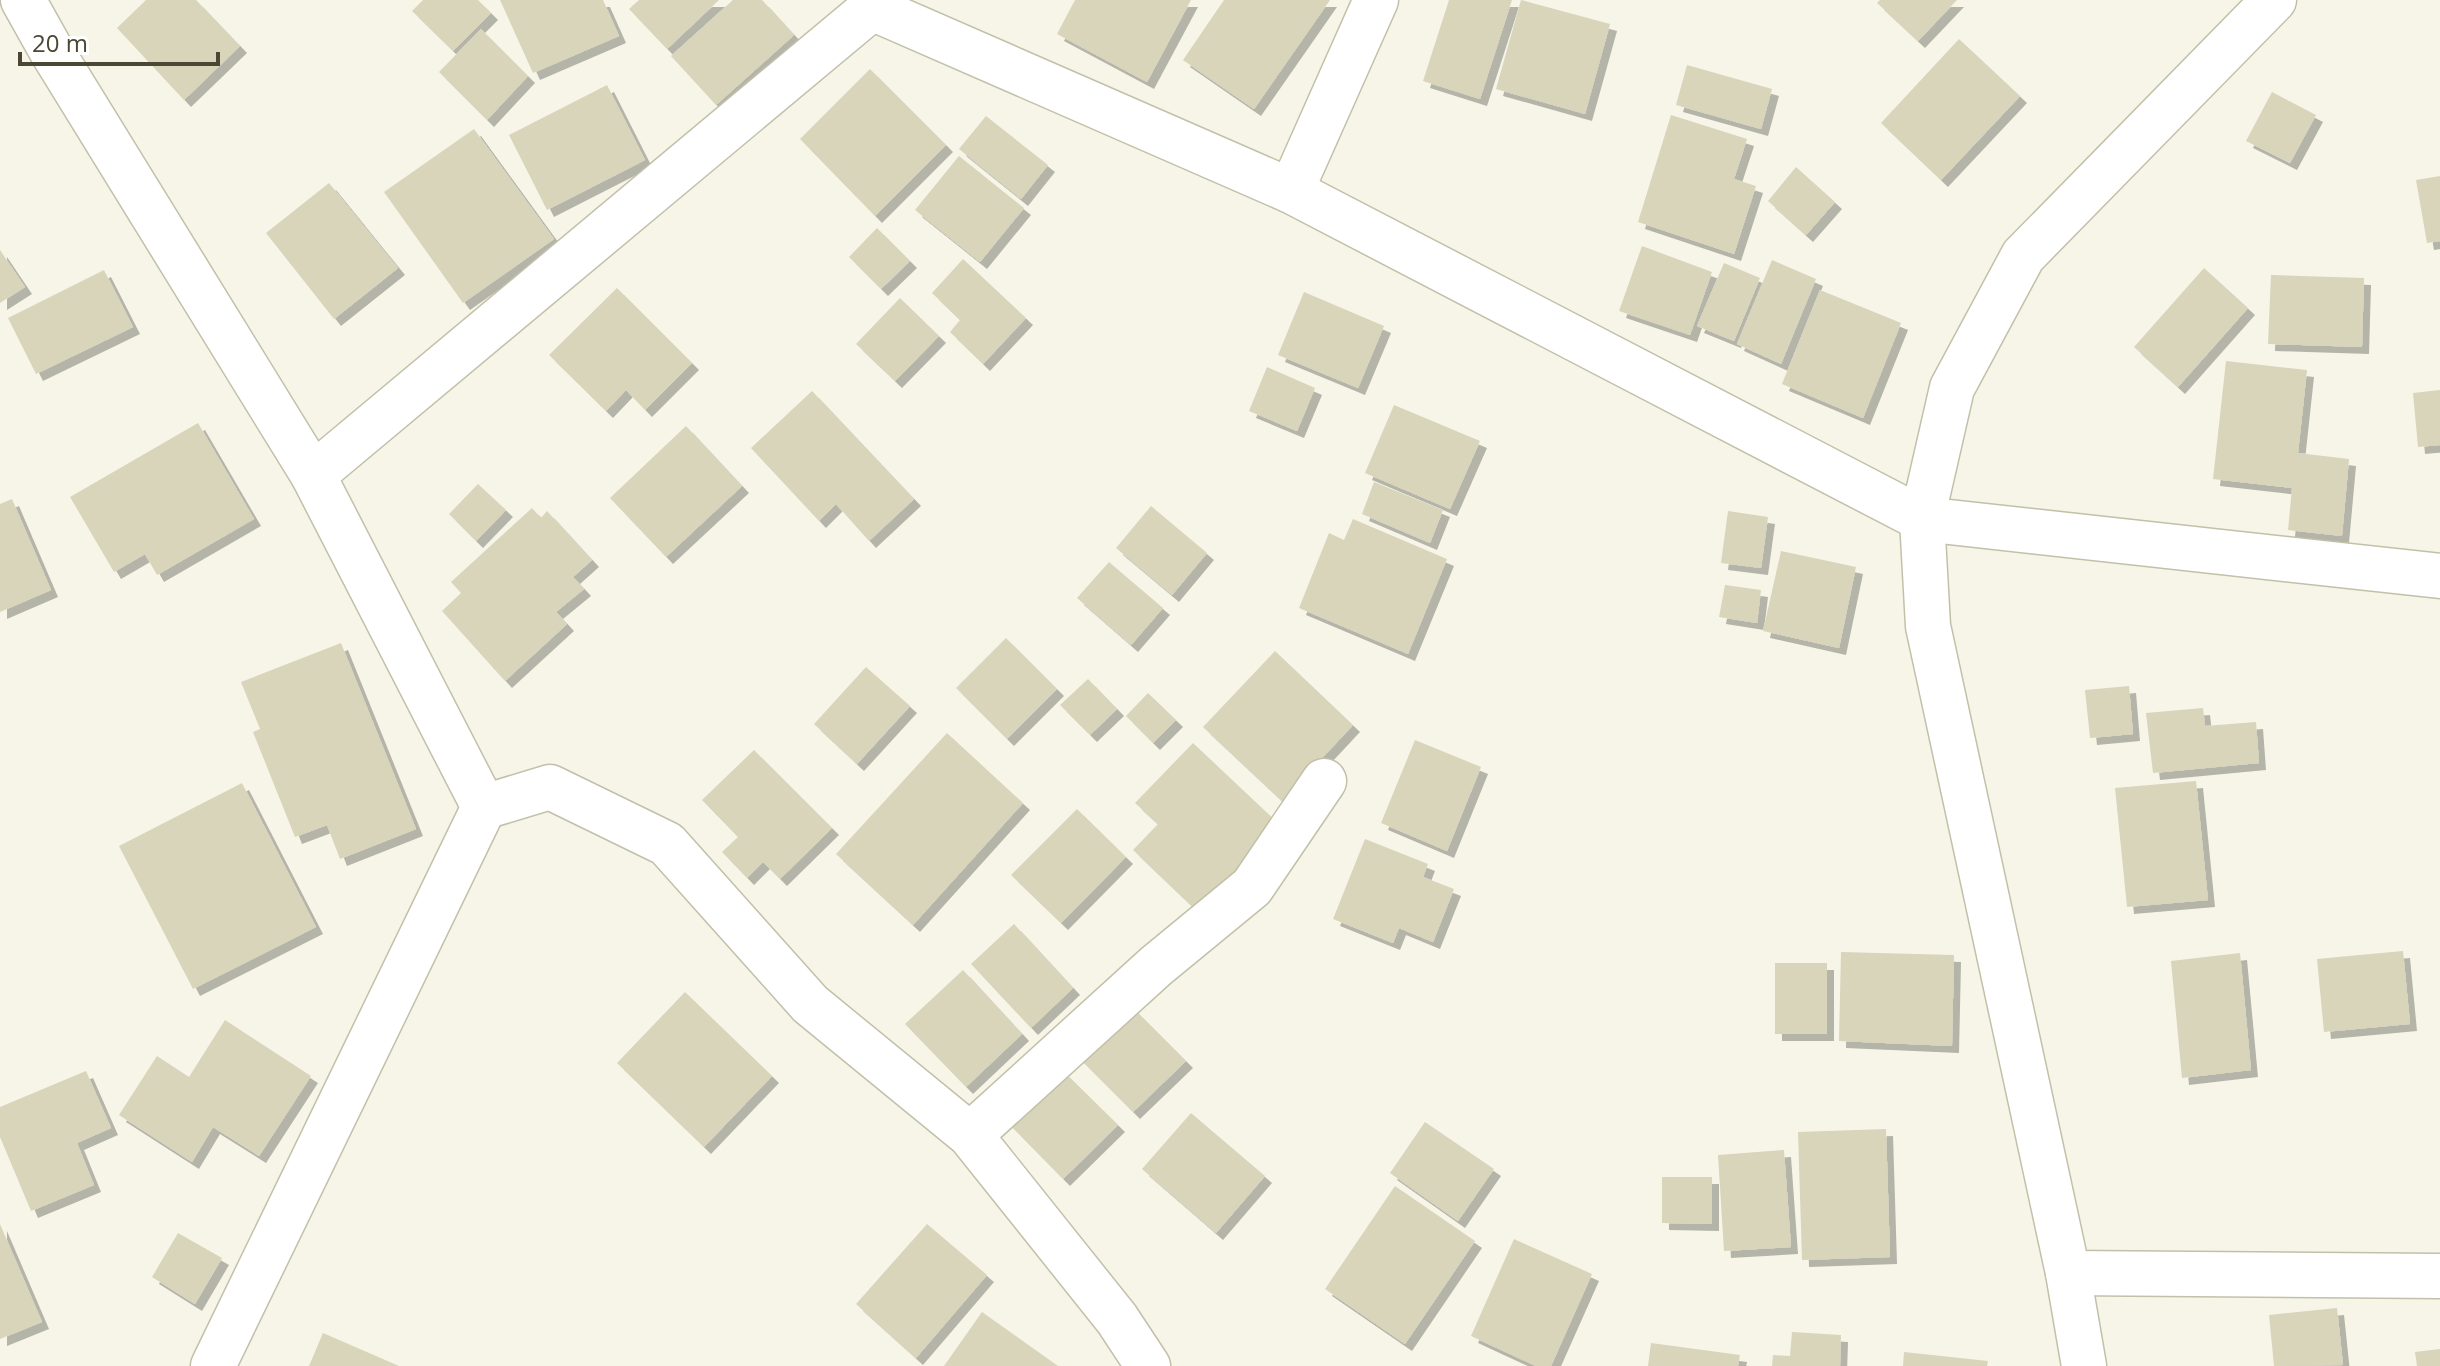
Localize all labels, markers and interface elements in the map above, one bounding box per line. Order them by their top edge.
scale bar [20,16,218,66]
text: 20 m [32,26,88,59]

